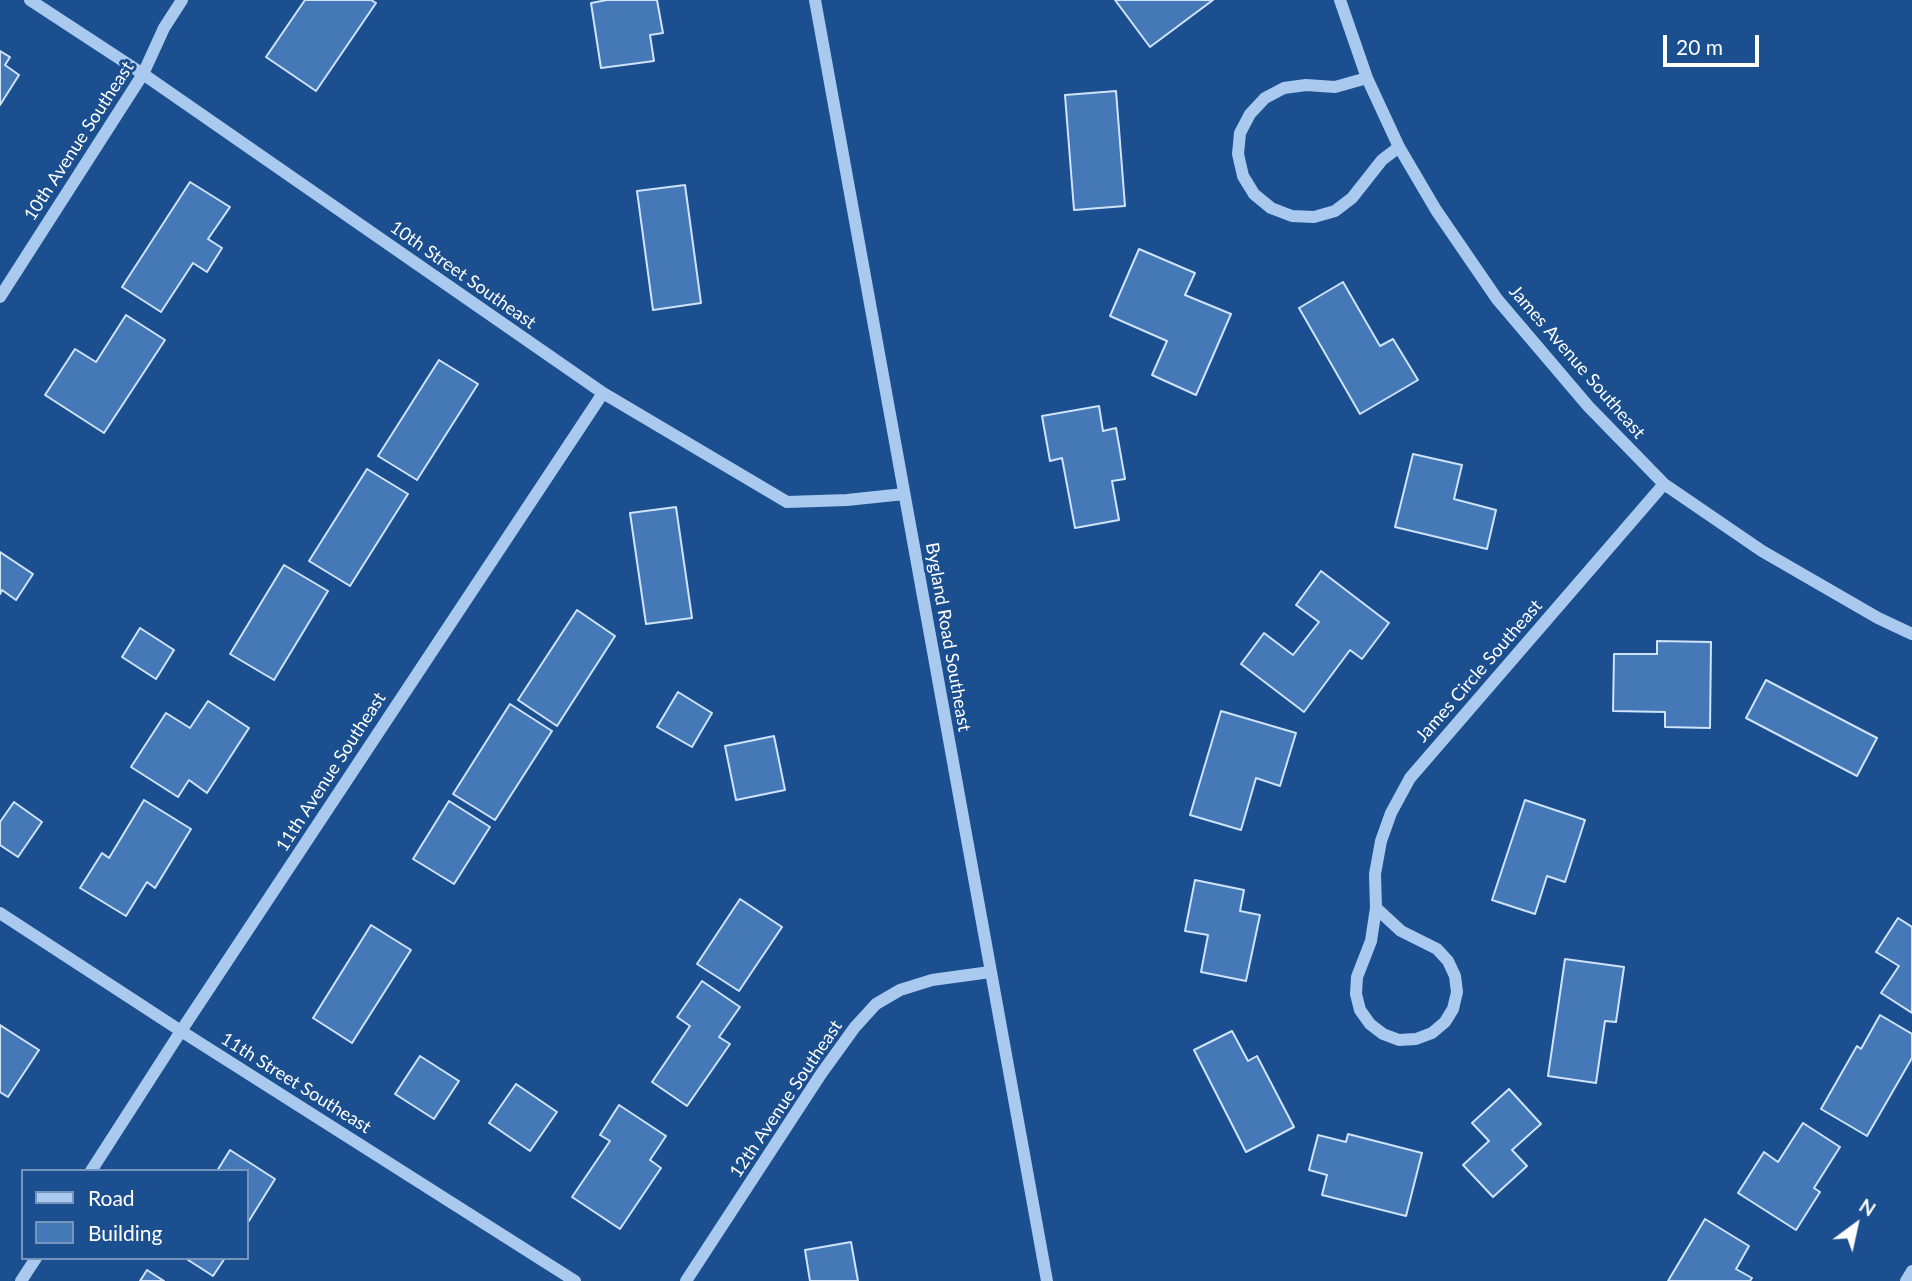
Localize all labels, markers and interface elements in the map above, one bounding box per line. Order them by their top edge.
scale bar [1667,21,1763,65]
text: 20 m [1676,34,1723,59]
street label: 10th Avenue Southeast [19,57,139,225]
street label: 10th Street Southeast [386,217,540,333]
street label: James Avenue Southeast [1504,281,1650,443]
street label: Bygland Road Southeast [921,541,975,733]
street label: James Circle Southeast [1411,595,1547,747]
street label: 11th Avenue Southeast [271,688,391,856]
street label: 12th Avenue Southeast [725,1016,847,1182]
street label: 11th Street Southeast [217,1028,375,1138]
legend [21,1169,248,1260]
text: Road [88,1185,135,1210]
north arrow [1821,1190,1891,1260]
text: N [1855,1193,1880,1221]
text: Building [88,1220,163,1245]

